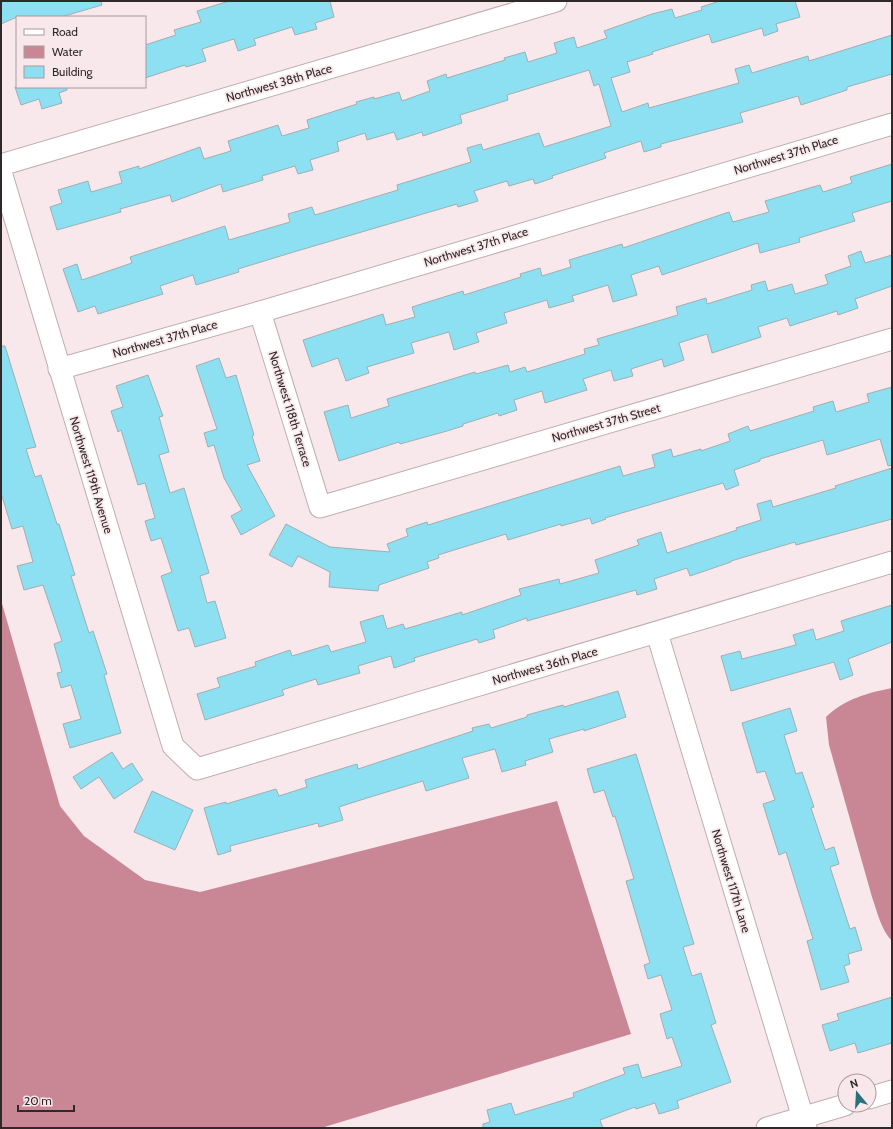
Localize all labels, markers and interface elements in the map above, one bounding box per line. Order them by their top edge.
legend [16,16,146,88]
text: Road [52,24,78,39]
text: Water [52,44,83,59]
street label: Northwest 38th Place [224,60,334,105]
text: Building [52,64,94,79]
street label: Northwest 37th Place [732,132,840,178]
street label: Northwest 37th Place [422,224,530,270]
street label: Northwest 37th Place [111,316,219,361]
street label: Northwest 118th Terrace [266,349,315,469]
street label: Northwest 37th Street [550,400,662,445]
street label: Northwest 119th Avenue [67,415,116,535]
street label: Northwest 36th Place [490,643,599,688]
street label: Northwest 117th Lane [709,827,754,934]
north arrow [837,1073,877,1113]
text: N [848,1076,860,1091]
scale bar [18,1087,74,1113]
text: 20 m [24,1093,52,1108]

